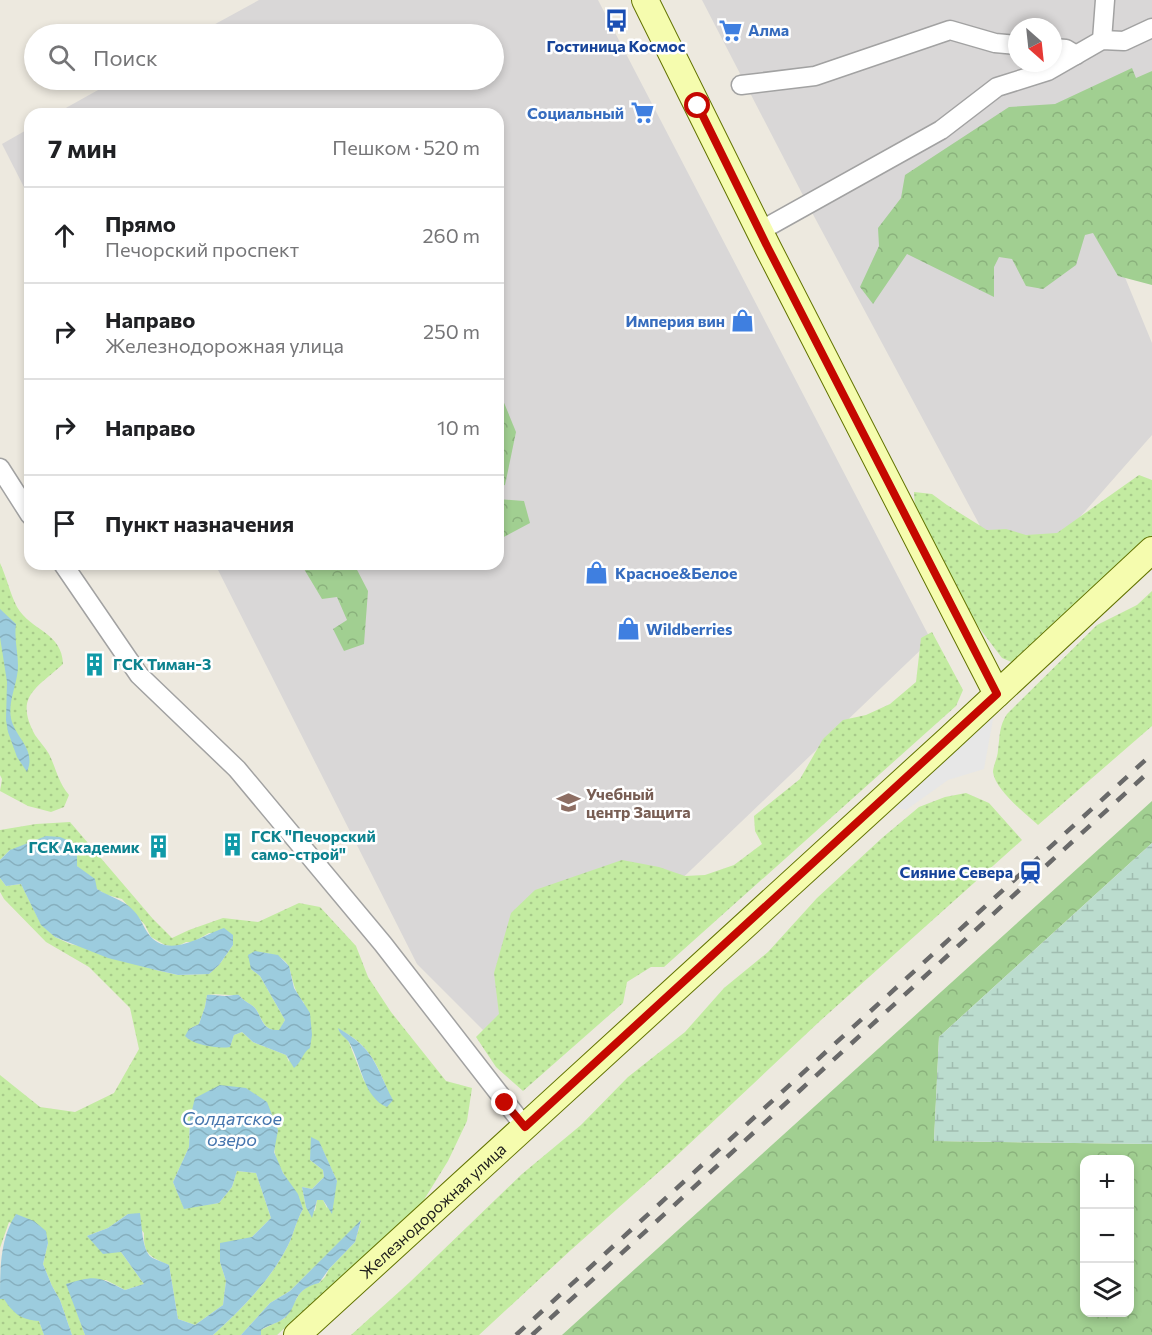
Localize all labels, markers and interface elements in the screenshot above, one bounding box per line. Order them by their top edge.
bus stop icon: Гостиница Космос [603,8,629,34]
supermarket icon: Алма [717,17,743,43]
north arrow [1008,18,1062,72]
place label: Алма [748,20,789,39]
search box [24,24,504,90]
place label: Гостиница Космос [547,36,686,55]
icon: search [45,41,78,74]
text: Поиск [93,44,158,71]
route start [684,92,710,118]
supermarket icon: Социальный [629,100,655,126]
place label: Социальный [527,103,624,122]
text: 7 мин [48,132,117,163]
text: Пешком · 520 m [332,135,480,159]
text: Прямо [105,210,176,237]
icon: ahead [48,219,81,252]
text: 260 m [422,223,480,247]
text: Печорский проспект [105,237,299,261]
text: Направо [105,306,195,333]
shop icon: Империя вин [730,308,756,334]
place label: Империя вин [625,311,725,330]
icon: right [48,315,81,348]
text: 250 m [423,319,480,343]
text: Железнодорожная улица [105,333,344,357]
icon: right [48,411,81,444]
text: Направо [105,414,195,441]
text: 10 m [437,415,480,439]
icon: arrive [48,507,81,540]
text: Пункт назначения [105,510,294,537]
shop icon: Красное&Белое [584,560,610,586]
place label: Красное&Белое [615,563,738,582]
shop icon: Wildberries [615,616,641,642]
place label: Wildberries [646,619,732,638]
building icon: ГСК Тиман-3 [82,651,108,677]
place label: ГСК Тиман-3 [113,654,211,673]
place label: Учебный центр Защита [586,784,691,821]
school or university icon: Учебный центр Защита [555,790,581,816]
place label: ГСК "Печорский само-строй" [251,826,376,863]
building icon: ГСК "Печорский само-строй" [220,832,246,858]
building icon: ГСК Академик [145,834,171,860]
place label: ГСК Академик [28,837,140,856]
station icon: Сияние Севера [1018,859,1044,885]
place label: Сияние Севера [900,862,1013,881]
route end [491,1089,517,1115]
water label: Солдатское озеро [182,1107,282,1150]
street label: Железнодорожная улица [355,1139,509,1282]
map controls [1080,1155,1134,1317]
button: + [1080,1155,1134,1209]
button: − [1080,1209,1134,1263]
button: layers [1080,1263,1134,1317]

